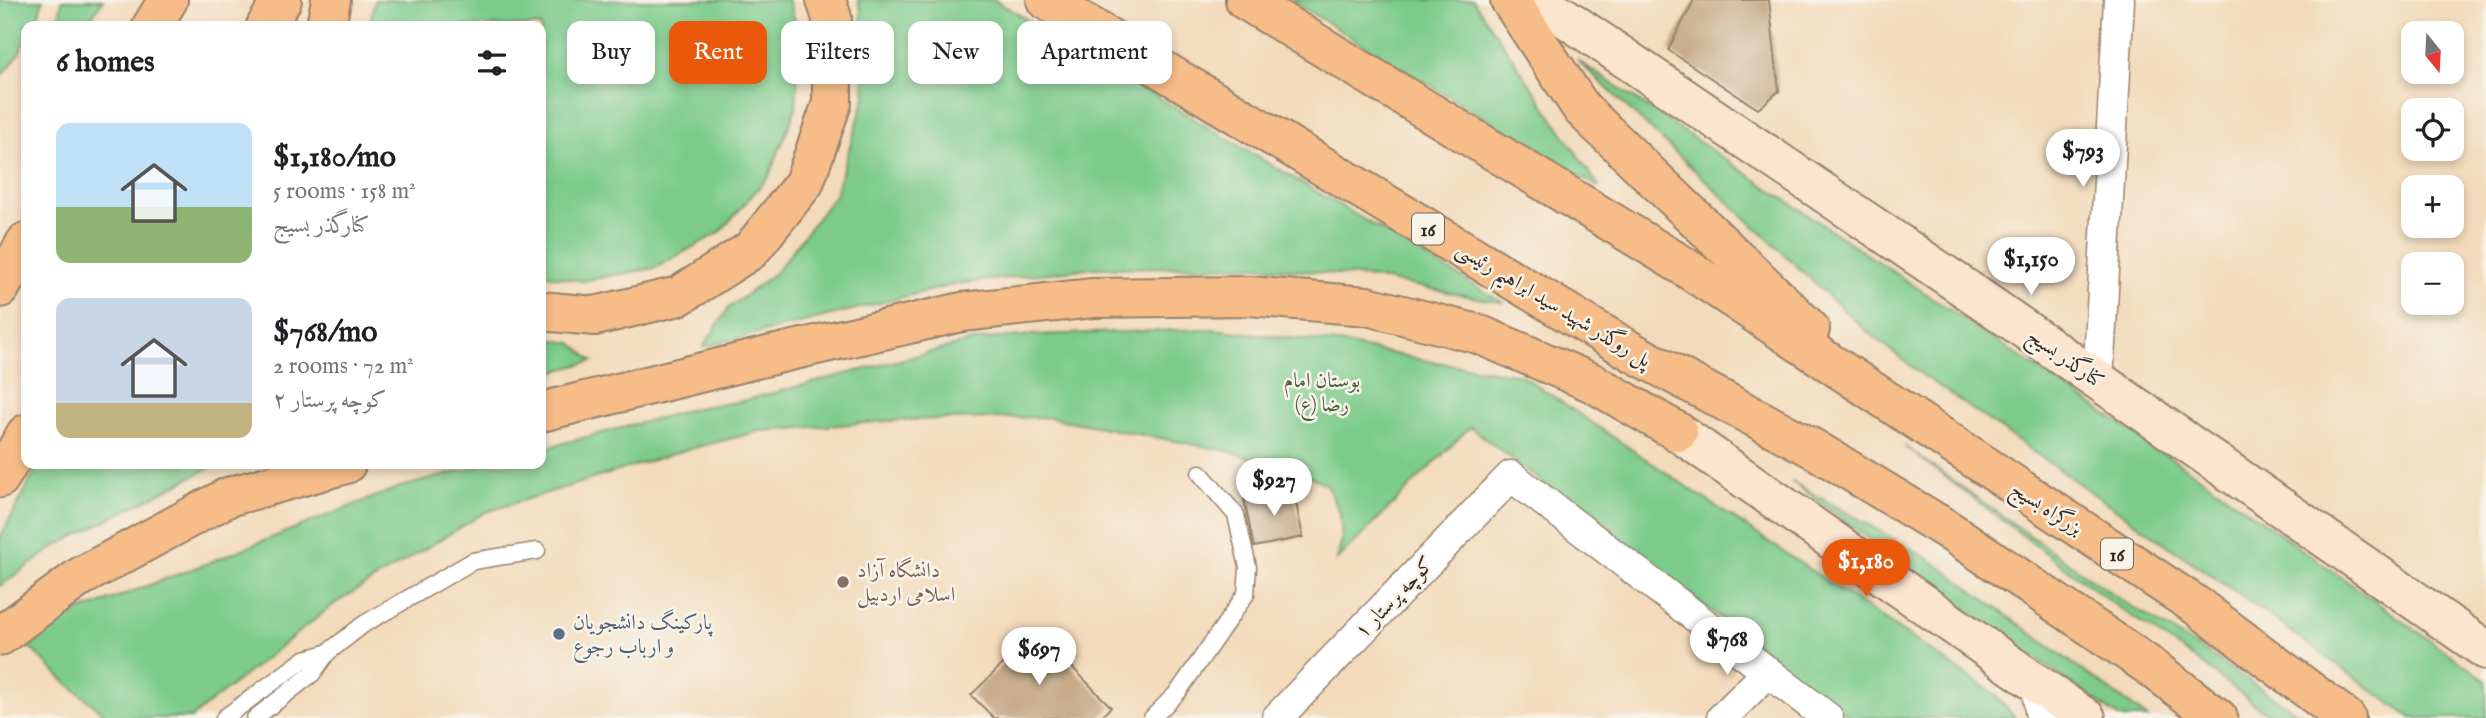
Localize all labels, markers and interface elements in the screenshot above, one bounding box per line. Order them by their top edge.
chip: Buy [567,21,655,84]
chip: Rent [669,21,767,84]
chip: Filters [781,21,894,84]
chip: New [908,21,1003,84]
chip: Apartment [1017,21,1172,84]
north arrow [2401,21,2464,84]
map controls [2401,21,2464,315]
text: 6 homes [56,44,155,82]
icon: filters [473,44,511,82]
button: locate [2401,98,2464,161]
pin: $793 [2042,130,2124,189]
text: $793 [2062,137,2104,166]
text: $1,180/mo [273,139,396,177]
icon: home [112,151,196,235]
button: + [2401,175,2464,238]
text: 5 rooms · 158 m² [273,177,416,206]
text: کنارگذر بسیج [273,211,369,240]
road number: 16 [1412,214,1444,244]
street label: پل روگذر شهید سید ابراهیم رئیسی [1448,234,1658,380]
pin: $1,150 [1974,238,2088,297]
text: $1,150 [2003,245,2059,274]
button: − [2401,252,2464,315]
text: $768/mo [273,314,378,352]
street label: کنارگذر بسیج [2019,320,2111,399]
icon: home [112,326,196,410]
text: 2 rooms · 72 m² [273,352,414,381]
park label: بوستان امام رضا (ع) [1284,368,1360,422]
text: کوچه پرستار ۲ [273,386,386,415]
pin: $927 [1233,458,1315,518]
text: $927 [1252,466,1296,495]
street label: بزرگراه بسیج [2003,474,2089,546]
road number: 16 [2101,538,2133,569]
pin: $1,180 [1809,540,1923,599]
text: $1,180 [1838,547,1894,576]
street label: کوچه پرستار ۱ [1349,551,1441,645]
place label: دانشگاه آزاد اسلامی اردبیل [857,557,955,609]
marker: دانشگاه آزاد اسلامی اردبیل [835,574,851,590]
place label: پارکینگ دانشجویان و ارباب رجوع [573,609,713,664]
pin: $768 [1686,618,1768,677]
text: $768 [1706,625,1748,654]
marker: پارکینگ دانشجویان و ارباب رجوع [551,626,567,642]
pin: $697 [998,628,1080,687]
text: $697 [1017,635,1061,664]

